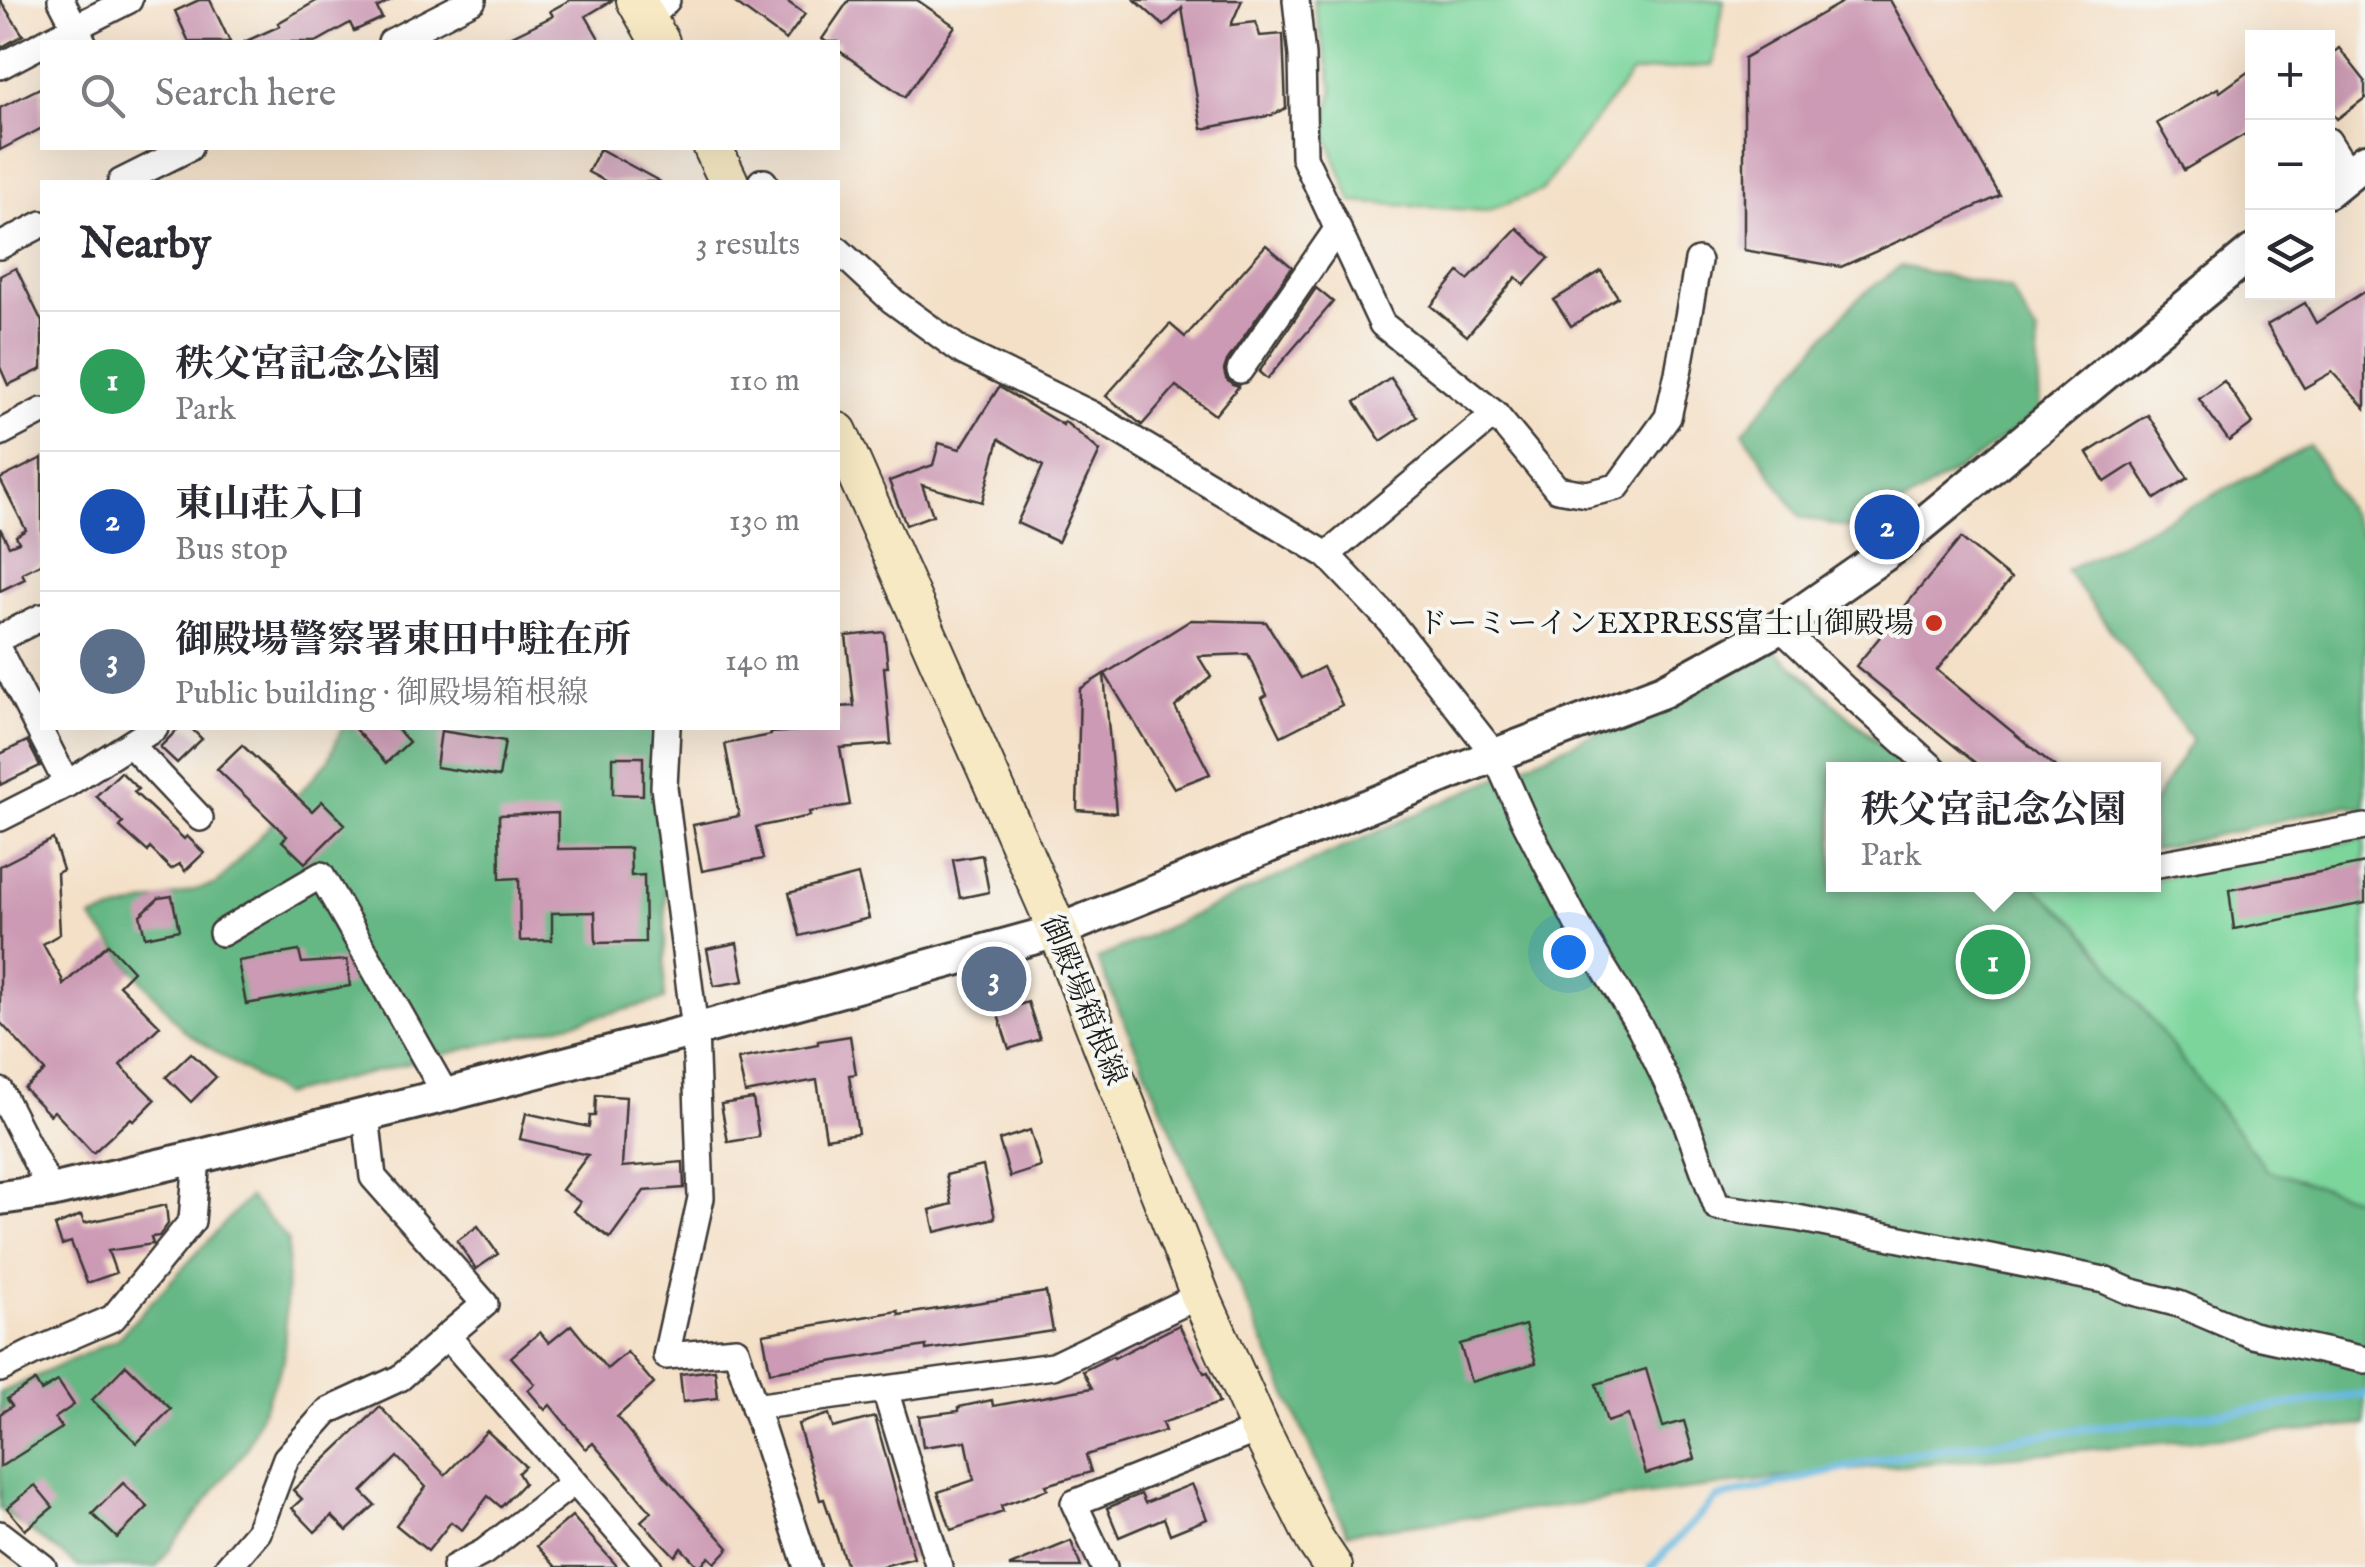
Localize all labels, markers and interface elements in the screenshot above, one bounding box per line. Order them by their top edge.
map controls [2245,30,2335,300]
button: + [2245,30,2335,120]
search box [40,40,840,150]
icon: search [75,68,130,123]
text: Search here [155,71,336,119]
button: − [2245,120,2335,210]
button: layers [2245,210,2335,300]
text: Nearby [80,219,211,272]
text: 3 results [696,225,800,266]
text: 秩父宮記念公園 [175,342,441,390]
text: 1 [107,361,118,402]
text: 110 m [729,361,800,402]
text: Park [175,390,236,431]
text: 東山荘入口 [175,482,365,530]
pin: 2 [1854,490,1920,564]
text: 2 [105,501,120,542]
text: 130 m [729,501,800,542]
text: Bus stop [175,530,288,571]
place label: ドーミーインEXPRESS富士山御殿場 [1417,606,1914,644]
marker: ドーミーインEXPRESS富士山御殿場 [1923,612,1945,634]
text: 御殿場警察署東田中駐在所 [175,618,631,666]
text: 3 [107,641,118,682]
text: 140 m [725,641,800,682]
text: Public building · 御殿場箱根線 [175,674,589,715]
popup [1826,762,2161,892]
text: 秩父宮記念公園 [1860,788,2127,836]
text: Park [1860,836,1921,877]
street label: 御殿場箱根線 [1031,910,1133,1091]
pin: 1 [1960,924,2026,1000]
your location [1543,927,1594,978]
pin: 3 [962,942,1026,1016]

